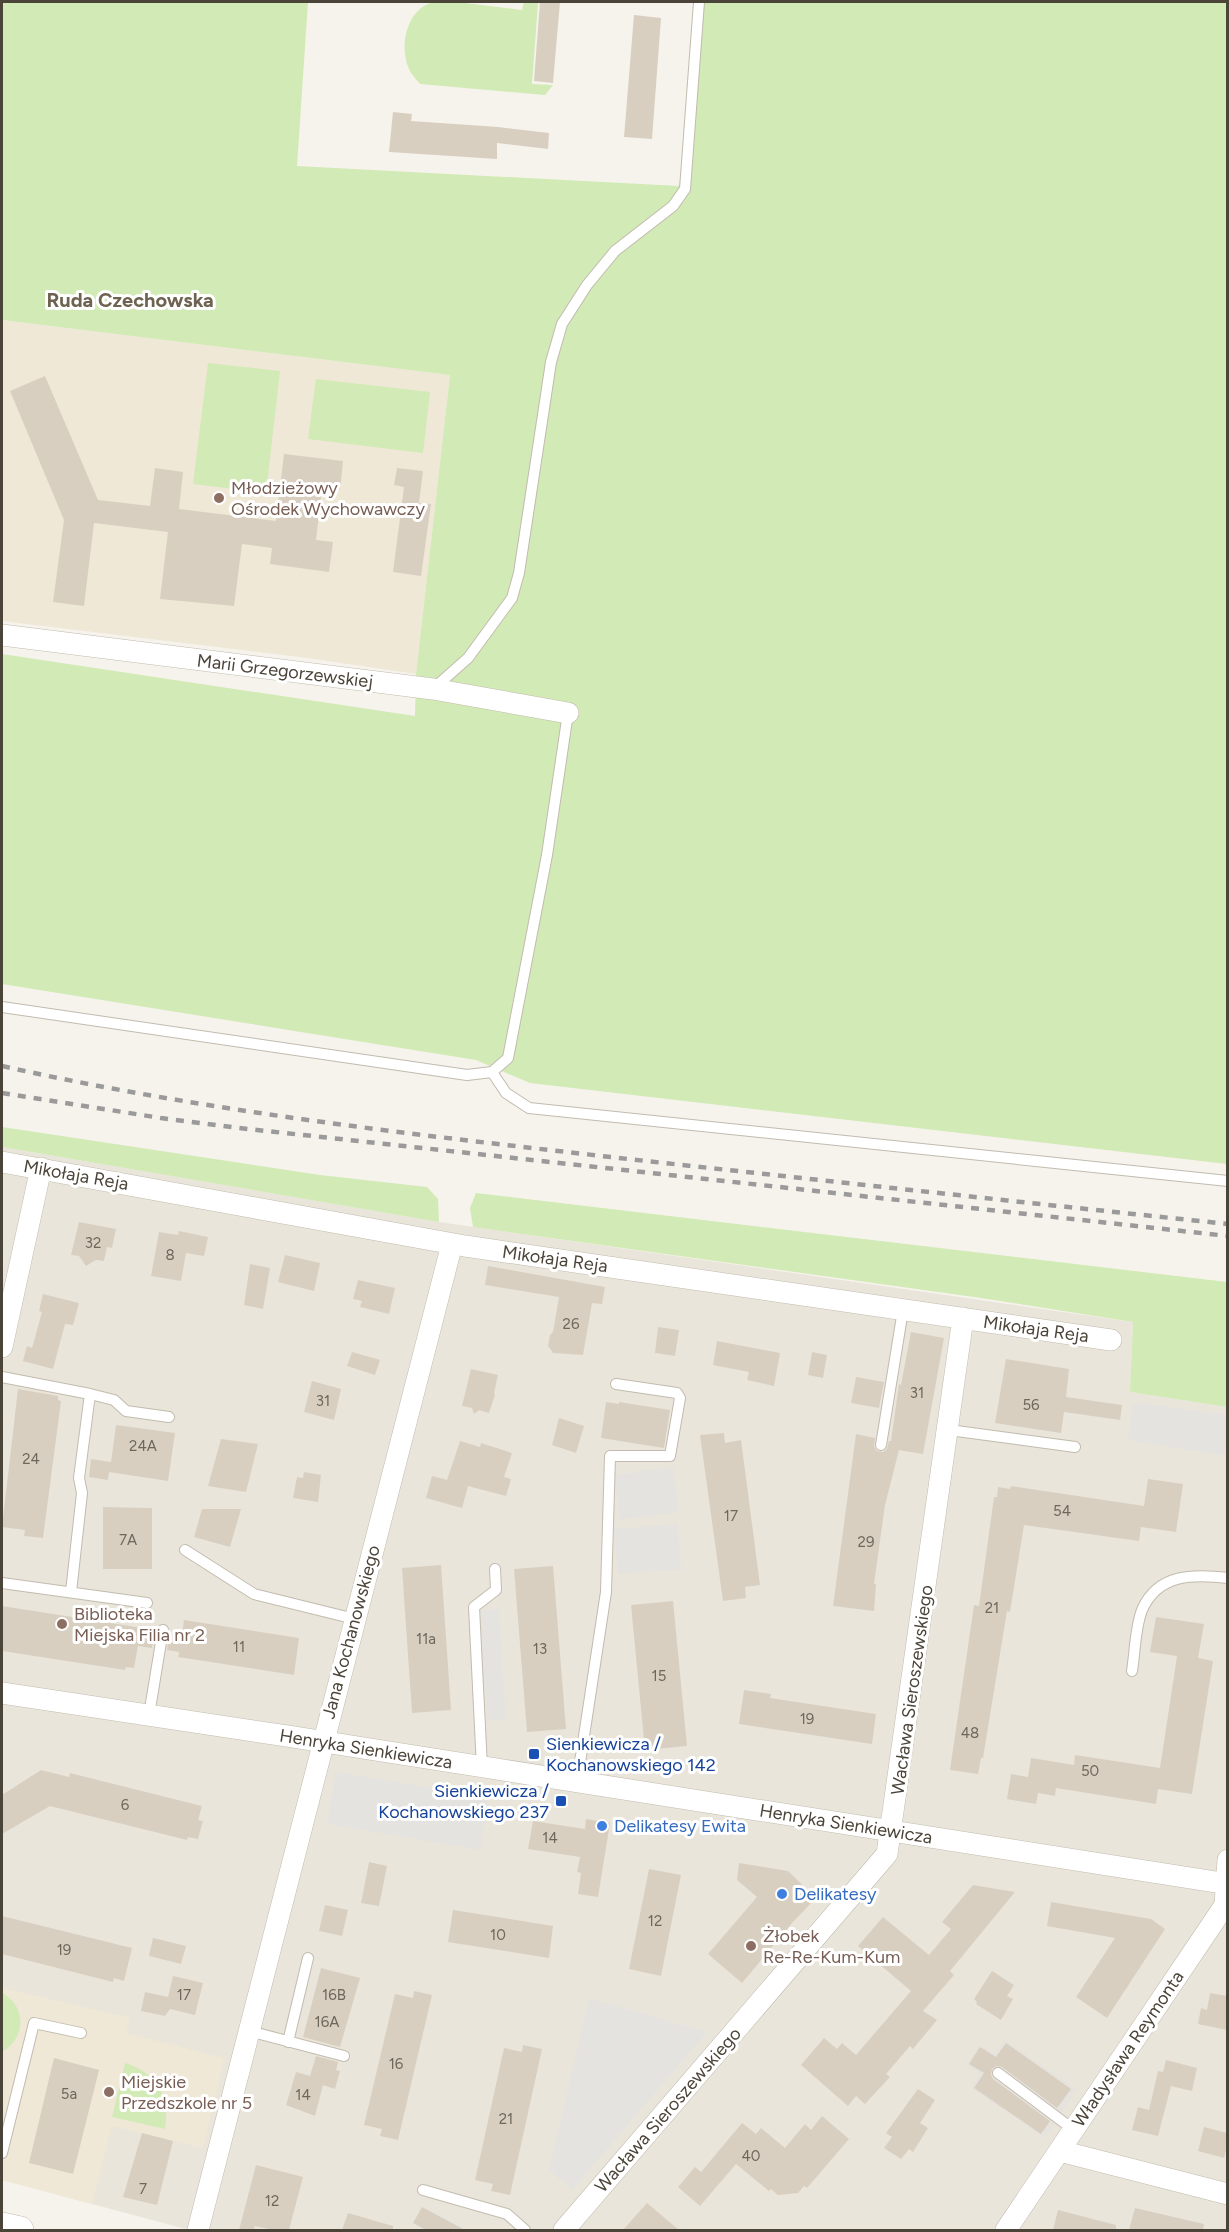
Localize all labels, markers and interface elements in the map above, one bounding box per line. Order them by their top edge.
district label: Ruda Czechowska [46,288,214,312]
place label: Młodzieżowy Ośrodek Wychowawczy [231,477,425,520]
marker: Młodzieżowy Ośrodek Wychowawczy [212,491,226,505]
street label: Marii Grzegorzewskiej [196,649,374,693]
street label: Mikołaja Reja [22,1155,130,1195]
house number: 32 [85,1234,101,1252]
street label: Mikołaja Reja [501,1241,609,1277]
house number: 8 [165,1246,175,1264]
street label: Mikołaja Reja [982,1311,1090,1347]
house number: 26 [563,1315,580,1333]
house number: 31 [910,1384,924,1402]
house number: 31 [316,1392,330,1410]
house number: 56 [1022,1396,1040,1414]
house number: 24A [129,1437,157,1455]
house number: 24 [22,1450,40,1468]
house number: 54 [1053,1502,1071,1520]
house number: 17 [724,1507,738,1525]
house number: 7A [119,1531,137,1549]
house number: 29 [858,1533,874,1551]
street label: Jana Kochanowskiego [317,1543,385,1721]
street label: Wacława Sieroszewskiego [886,1584,938,1796]
house number: 21 [985,1599,999,1617]
place label: Biblioteka Miejska Filia nr 2 [74,1603,205,1646]
marker: Biblioteka Miejska Filia nr 2 [55,1617,69,1631]
house number: 11a [416,1630,436,1648]
house number: 11 [233,1638,245,1656]
house number: 13 [533,1640,547,1658]
house number: 15 [652,1667,666,1685]
house number: 19 [800,1710,814,1728]
street label: Henryka Sienkiewicza [278,1724,454,1774]
house number: 48 [961,1724,979,1742]
place label: Sienkiewicza / Kochanowskiego 142 [546,1733,716,1776]
marker: Sienkiewicza / Kochanowskiego 142 [527,1747,541,1761]
house number: 50 [1081,1762,1099,1780]
place label: Sienkiewicza / Kochanowskiego 237 [378,1780,549,1823]
marker: Sienkiewicza / Kochanowskiego 237 [554,1794,568,1808]
house number: 6 [121,1796,130,1814]
street label: Henryka Sienkiewicza [758,1799,934,1849]
place label: Delikatesy Ewita [614,1815,746,1837]
marker: Delikatesy Ewita [595,1819,609,1833]
house number: 14 [542,1829,558,1847]
place label: Delikatesy [794,1883,877,1905]
marker: Delikatesy [775,1887,789,1901]
house number: 12 [648,1912,662,1930]
place label: Żłobek Re-Re-Kum-Kum [763,1925,900,1968]
house number: 10 [490,1926,506,1944]
marker: Żłobek Re-Re-Kum-Kum [744,1939,758,1953]
house number: 19 [57,1941,71,1959]
street label: Władysława Reymonta [1068,1967,1188,2131]
house number: 17 [177,1986,191,2004]
house number: 16B [322,1986,346,2004]
house number: 16A [315,2013,339,2031]
street label: Wacława Sieroszewskiego [590,2023,746,2197]
house number: 16 [389,2055,404,2073]
place label: Miejskie Przedszkole nr 5 [121,2071,252,2114]
house number: 5a [61,2085,77,2103]
marker: Miejskie Przedszkole nr 5 [102,2085,116,2099]
house number: 14 [295,2086,311,2104]
house number: 21 [499,2110,513,2128]
house number: 40 [742,2147,760,2165]
house number: 7 [139,2180,147,2198]
house number: 12 [265,2192,279,2210]

